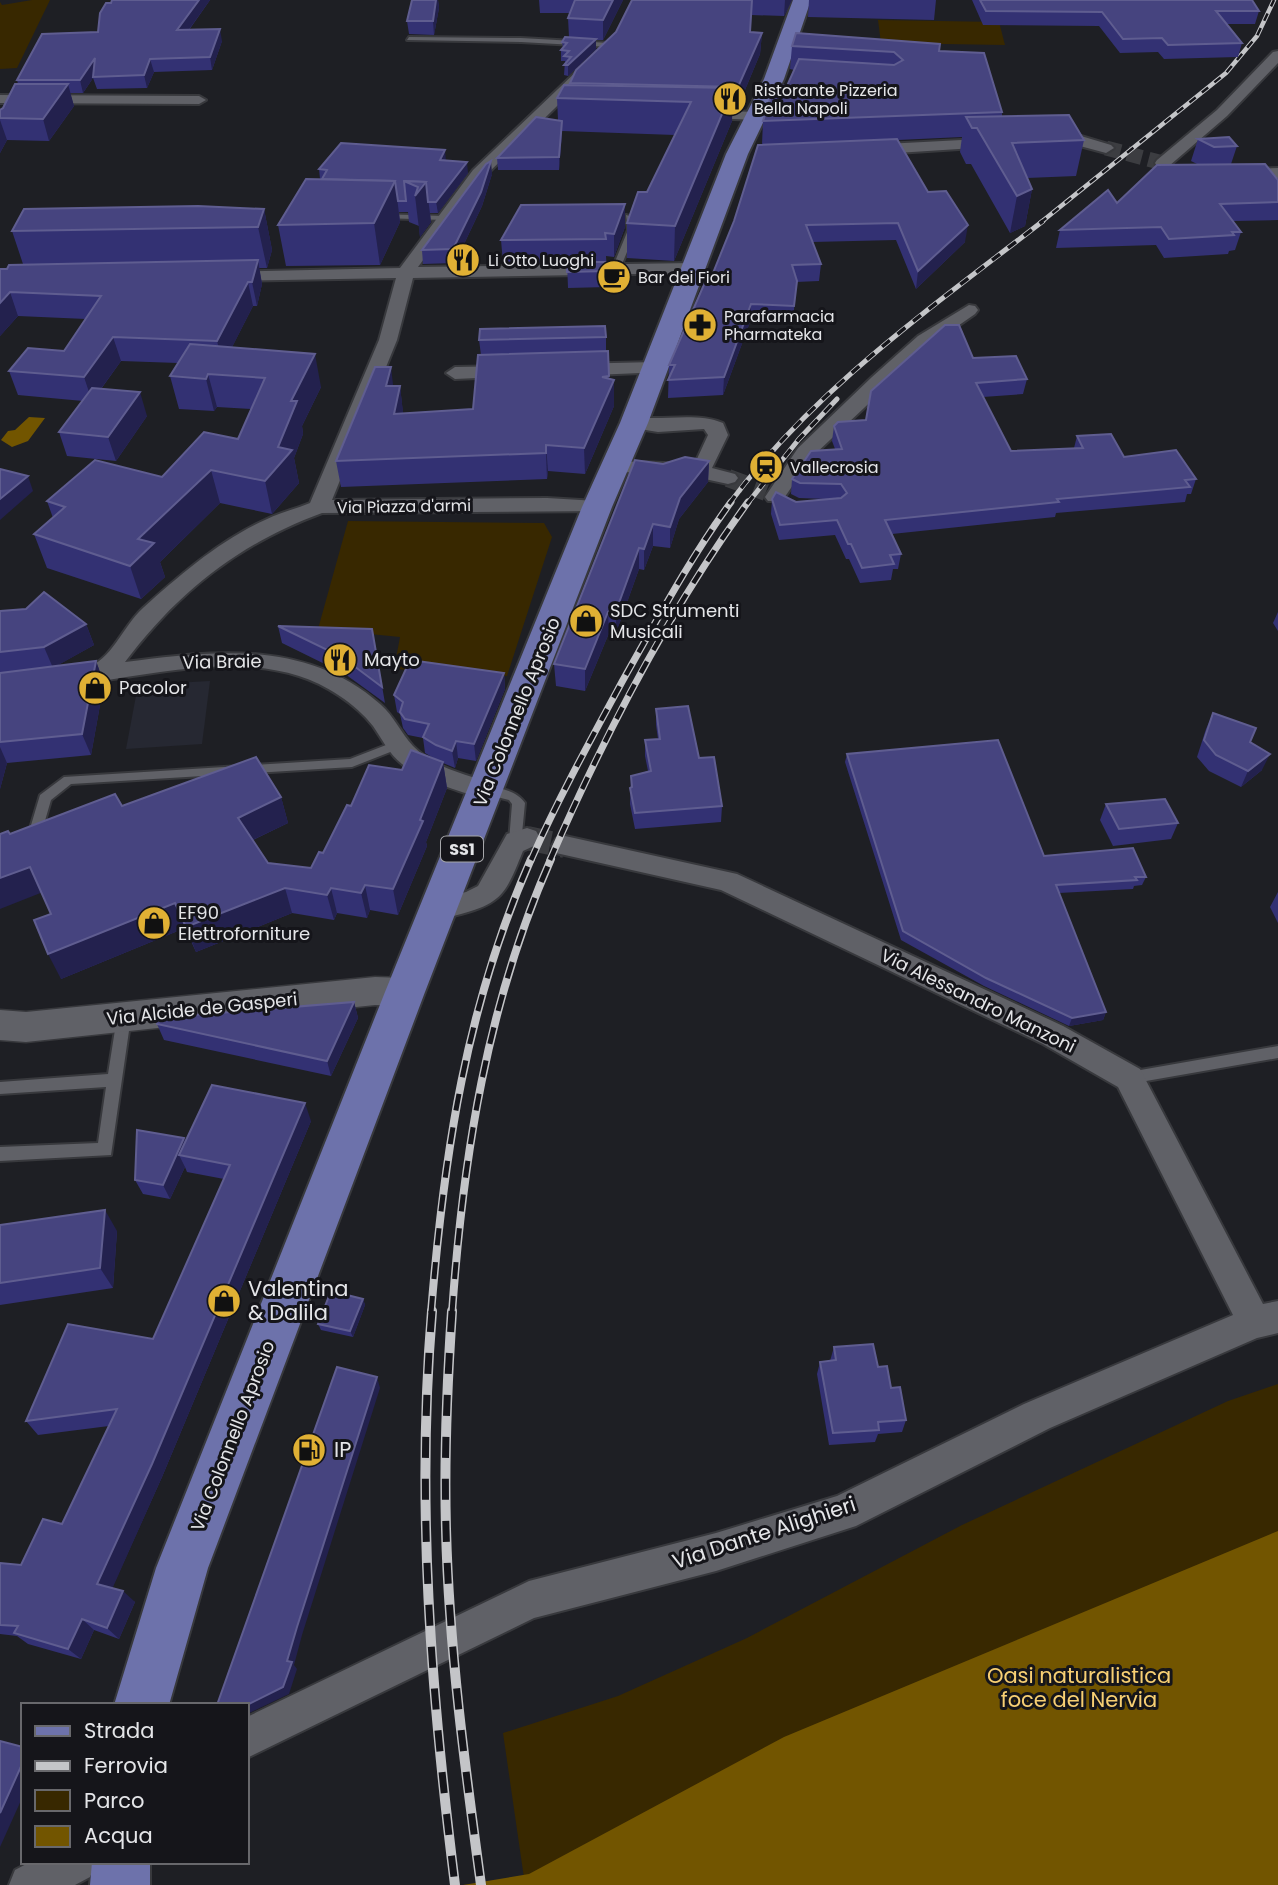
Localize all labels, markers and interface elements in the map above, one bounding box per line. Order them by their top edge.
place label: Ristorante Pizzeria Bella Napoli [754,79,898,120]
restaurant icon: Ristorante Pizzeria Bella Napoli [711,80,749,118]
restaurant icon: Li Otto Luoghi [444,241,482,279]
place label: Li Otto Luoghi [488,249,594,272]
cafe icon: Bar dei Fiori [595,258,633,296]
place label: Bar dei Fiori [638,266,730,289]
place label: Parafarmacia Pharmateka [724,305,835,346]
pharmacy icon: Parafarmacia Pharmateka [681,306,719,344]
station icon: Vallecrosia [747,448,785,486]
place label: Vallecrosia [790,456,878,479]
street label: Via Piazza d'armi [337,494,471,519]
place label: SDC Strumenti Musicali [610,598,740,644]
shop icon: SDC Strumenti Musicali [567,602,605,640]
street label: Via Colonnello Aprosio [467,613,566,810]
restaurant icon: Mayto [321,641,359,679]
place label: Mayto [364,647,420,672]
street label: Via Braie [182,648,262,675]
shop icon: Pacolor [76,669,114,707]
place label: Pacolor [119,675,187,700]
road number: SS1 [441,836,483,862]
place label: EF90 Elettroforniture [178,900,310,946]
shop icon: EF90 Elettroforniture [135,904,173,942]
street label: Via Alessandro Manzoni [877,942,1080,1059]
street label: Via Alcide de Gasperi [105,986,299,1031]
place label: Valentina & Dalila [248,1274,348,1327]
shop icon: Valentina & Dalila [205,1282,243,1320]
street label: Via Colonnello Aprosio [185,1337,280,1535]
fuel station icon: IP [290,1431,328,1469]
place label: IP [334,1435,351,1464]
street label: Via Dante Alighieri [668,1489,859,1576]
park label: Oasi naturalistica foce del Nervia [987,1661,1171,1714]
legend [21,1703,248,1864]
text: Strada [84,1716,154,1745]
text: Ferrovia [84,1751,168,1780]
text: Parco [84,1786,144,1815]
text: Acqua [84,1821,153,1850]

